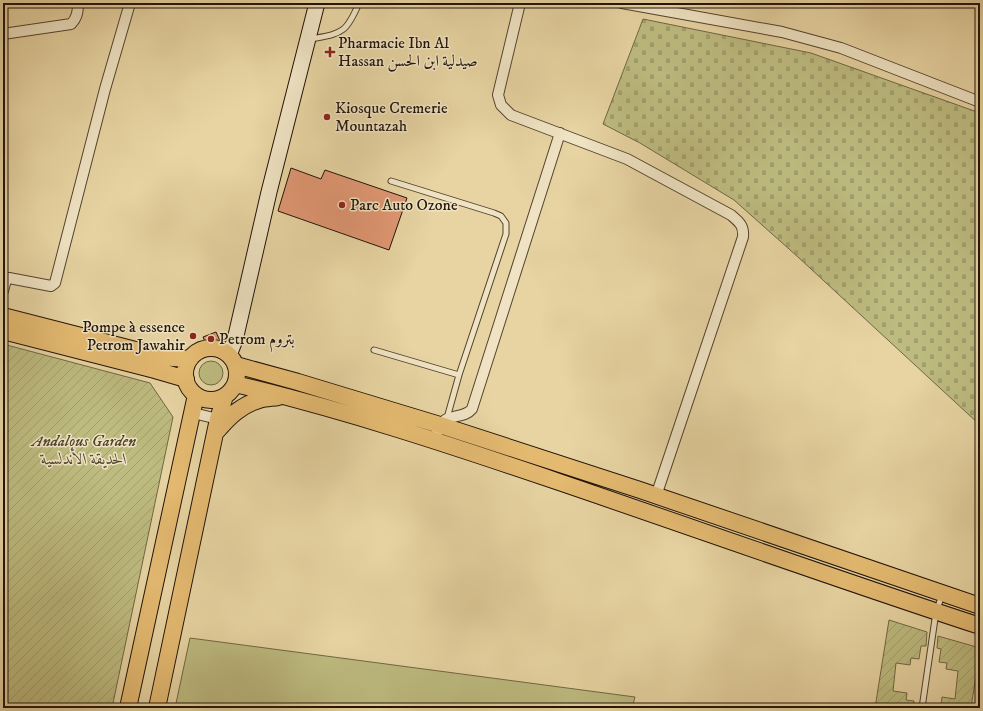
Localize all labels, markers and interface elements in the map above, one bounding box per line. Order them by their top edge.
place label: Pharmacie Ibn Al Hassan صيدلية ابن الحسن [338,33,478,72]
marker: Pharmacie Ibn Al Hassan صيدلية ابن الحسن [325,47,335,57]
place label: Kiosque Cremerie Mountazah [335,98,448,136]
marker: Kiosque Cremerie Mountazah [322,112,332,122]
place label: Parc Auto Ozone [350,195,458,215]
marker: Parc Auto Ozone [337,200,347,210]
place label: Pompe à essence Petrom Jawahir [82,317,185,355]
place label: Petrom بتروم [219,329,294,353]
marker: Pompe à essence Petrom Jawahir [188,331,198,341]
marker: Petrom بتروم [206,334,216,344]
park label: Andalous Garden الحديقة الأندلسية [30,431,136,469]

